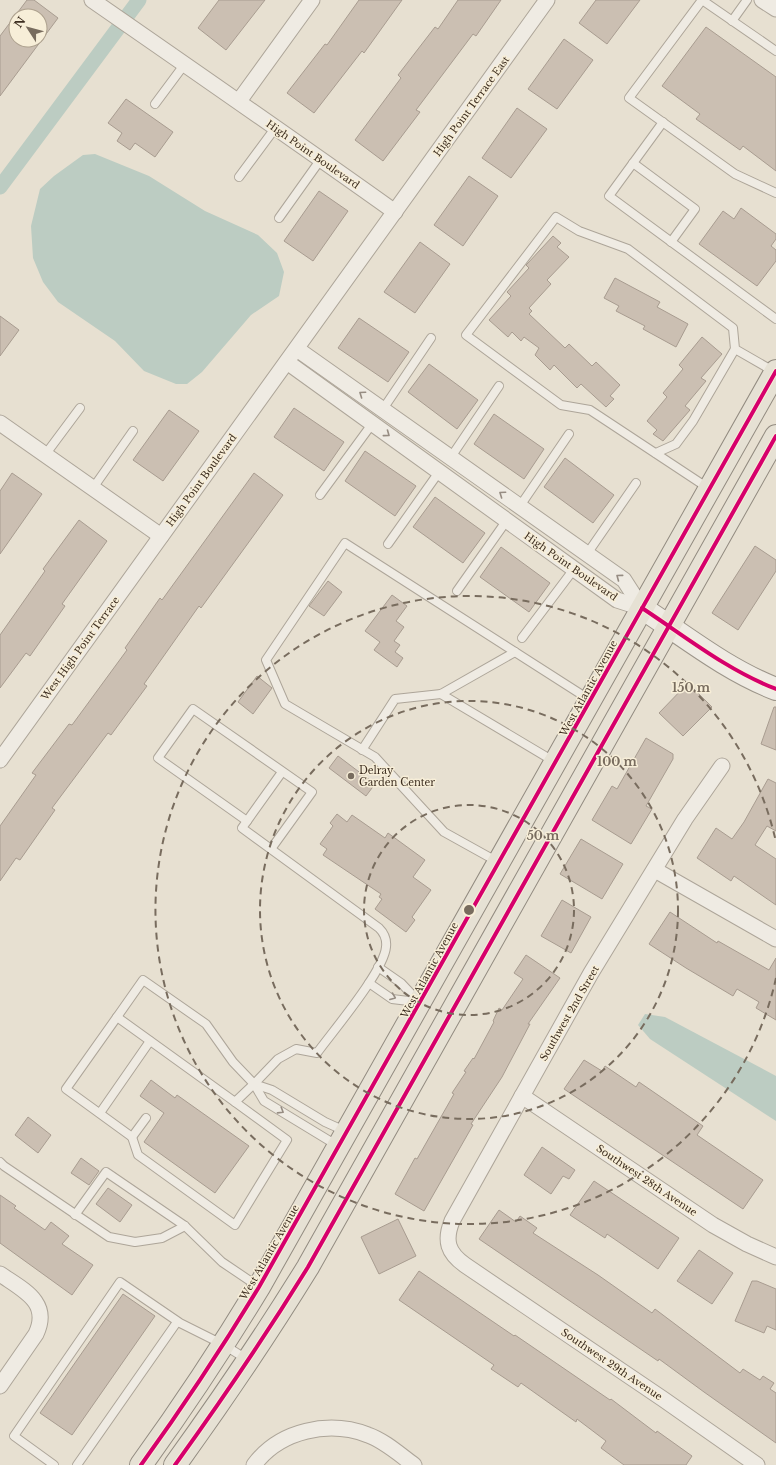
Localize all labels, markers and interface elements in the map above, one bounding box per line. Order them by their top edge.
north arrow [8,8,48,48]
text: N [11,13,29,30]
street label: High Point Terrace East [431,53,512,159]
street label: High Point Boulevard [263,117,362,192]
one-way arrow [359,392,366,399]
one-way arrow [382,429,389,436]
street label: High Point Boulevard [163,431,239,529]
one-way arrow [499,491,506,499]
street label: High Point Boulevard [521,529,620,604]
one-way arrow [617,575,624,582]
street label: West High Point Terrace [38,594,123,703]
street label: West Atlantic Avenue [556,638,620,739]
text: 150 m [672,680,711,695]
text: 100 m [597,754,638,769]
place label: Delray Garden Center [359,764,435,789]
marker: Delray Garden Center [346,771,356,781]
text: 50 m [527,828,560,843]
centre of rings [462,903,476,917]
street label: West Atlantic Avenue [397,920,461,1021]
street label: Southwest 2nd Street [537,963,602,1063]
one-way arrow [389,993,396,1001]
one-way arrow [277,1106,284,1114]
street label: Southwest 28th Avenue [594,1142,700,1219]
street label: West Atlantic Avenue [236,1202,302,1303]
street label: Southwest 29th Avenue [559,1326,665,1403]

